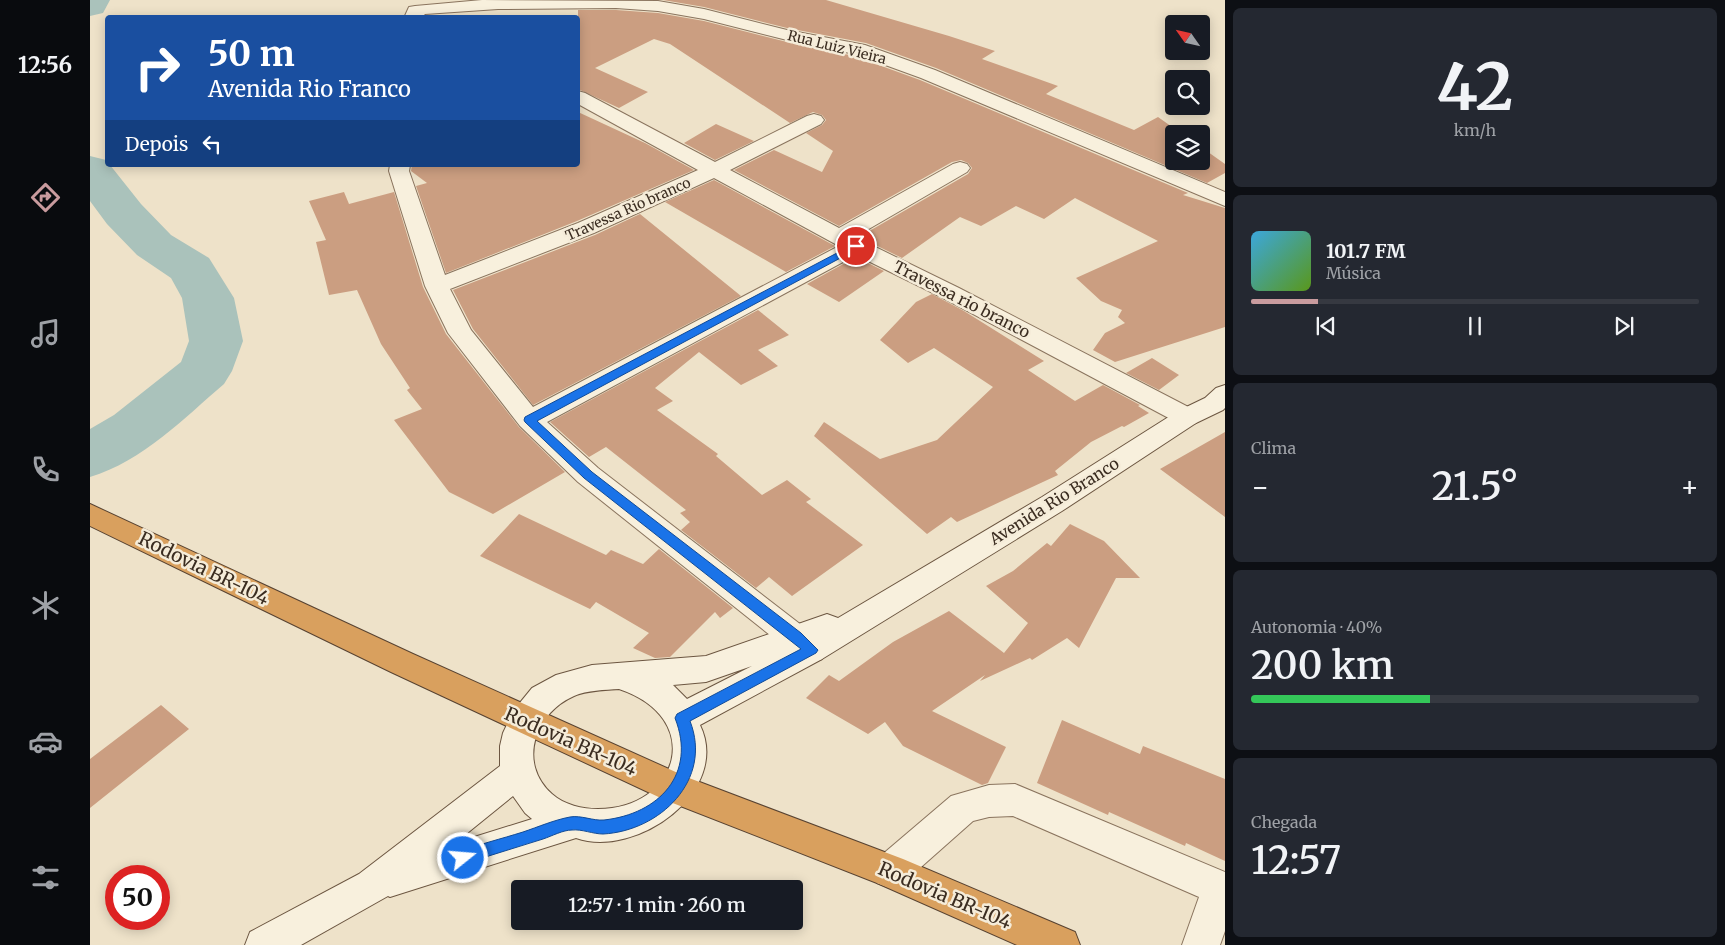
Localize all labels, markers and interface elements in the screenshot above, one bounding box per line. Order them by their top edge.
north arrow [1165,15,1210,60]
map controls [1165,15,1210,170]
street label: Rua Luiz Vieira [786,26,889,68]
text: 50 m [208,32,295,76]
icon: right [125,35,190,100]
text: 42 [1437,46,1513,128]
text: 12:56 [18,51,72,79]
button: search [1165,70,1210,115]
text: Avenida Rio Franco [208,75,411,103]
text: km/h [1454,120,1496,140]
button: layers [1165,125,1210,170]
icon: left [198,130,226,158]
text: Depois [125,132,188,156]
street label: Travessa Rio branco [563,173,693,245]
icon: directions [28,180,63,215]
pin [835,225,877,267]
icon: arrive [842,232,870,260]
text: 101.7 FM [1326,239,1406,263]
street label: Travessa rio branco [890,256,1034,342]
text: Música [1326,263,1381,283]
icon: previous [1312,312,1340,340]
icon: pause [1461,312,1489,340]
icon: next [1610,312,1638,340]
icon: music [28,316,63,351]
text: Clima [1251,438,1296,458]
icon: phone [28,452,63,487]
street label: Avenida Rio Branco [985,453,1122,549]
text: 21.5° [1432,463,1518,510]
text: − [1251,469,1270,505]
text: + [1680,469,1699,505]
street label: Rodovia BR-104 [135,526,274,610]
icon: climate [28,588,63,623]
text: Autonomia · 40% [1251,617,1382,637]
text: 200 km [1251,642,1394,689]
street label: Rodovia BR-104 [501,701,641,781]
icon: car [28,724,63,759]
text: Chegada [1251,812,1317,832]
position arrow [436,831,488,883]
text: 12:57 [1251,837,1341,884]
street label: Rodovia BR-104 [875,856,1016,934]
icon: filters [28,860,63,895]
speed limit sign: 50 [105,865,170,930]
text: 12:57 · 1 min · 260 m [568,893,746,917]

